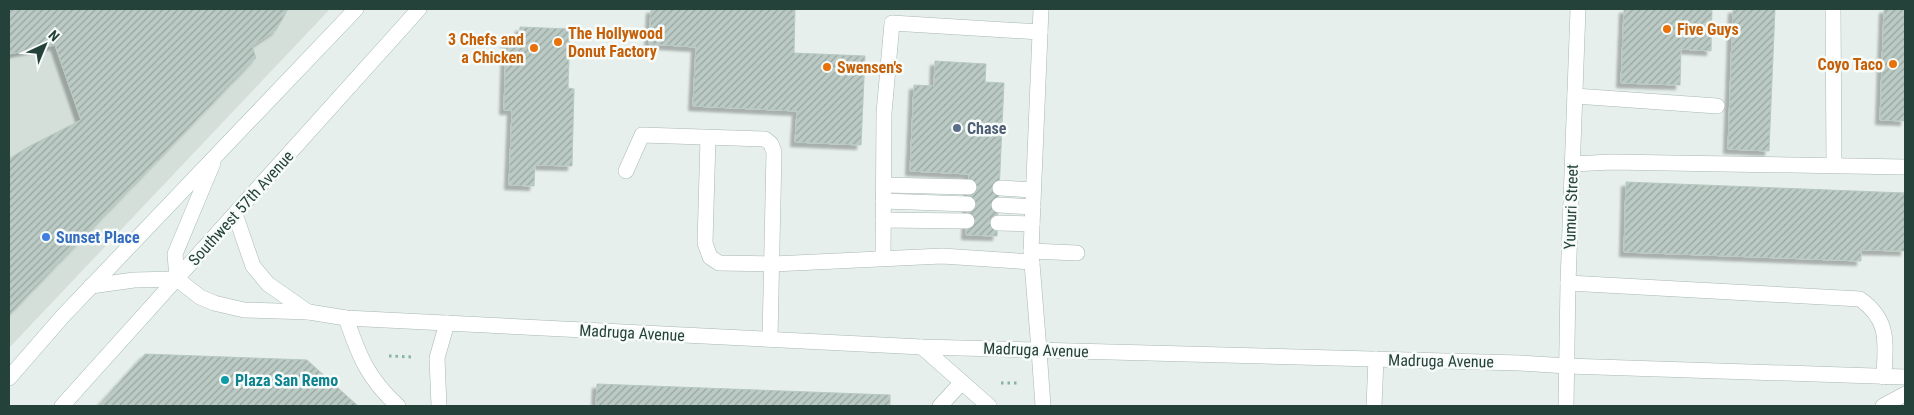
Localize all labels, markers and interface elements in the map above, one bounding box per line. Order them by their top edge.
north arrow [20,20,70,70]
place label: Five Guys [1677,20,1739,39]
marker: Five Guys [1661,23,1673,35]
place label: The Hollywood Donut Factory [568,24,663,61]
text: N [45,27,63,44]
place label: 3 Chefs and a Chicken [448,30,524,67]
marker: The Hollywood Donut Factory [552,36,564,48]
marker: 3 Chefs and a Chicken [528,42,540,54]
place label: Coyo Taco [1818,55,1883,74]
place label: Swensen's [837,58,903,77]
marker: Coyo Taco [1887,58,1899,70]
marker: Swensen's [821,61,833,73]
place label: Chase [967,119,1007,138]
marker: Chase [951,122,963,134]
street label: Southwest 57th Avenue [184,147,298,269]
street label: Yumuri Street [1560,164,1582,250]
place label: Sunset Place [56,228,140,247]
marker: Sunset Place [40,231,52,243]
street label: Madruga Avenue [579,321,685,345]
street label: Madruga Avenue [983,339,1089,361]
street label: Madruga Avenue [1388,351,1494,371]
place label: Plaza San Remo [235,371,338,390]
marker: Plaza San Remo [219,374,231,386]

